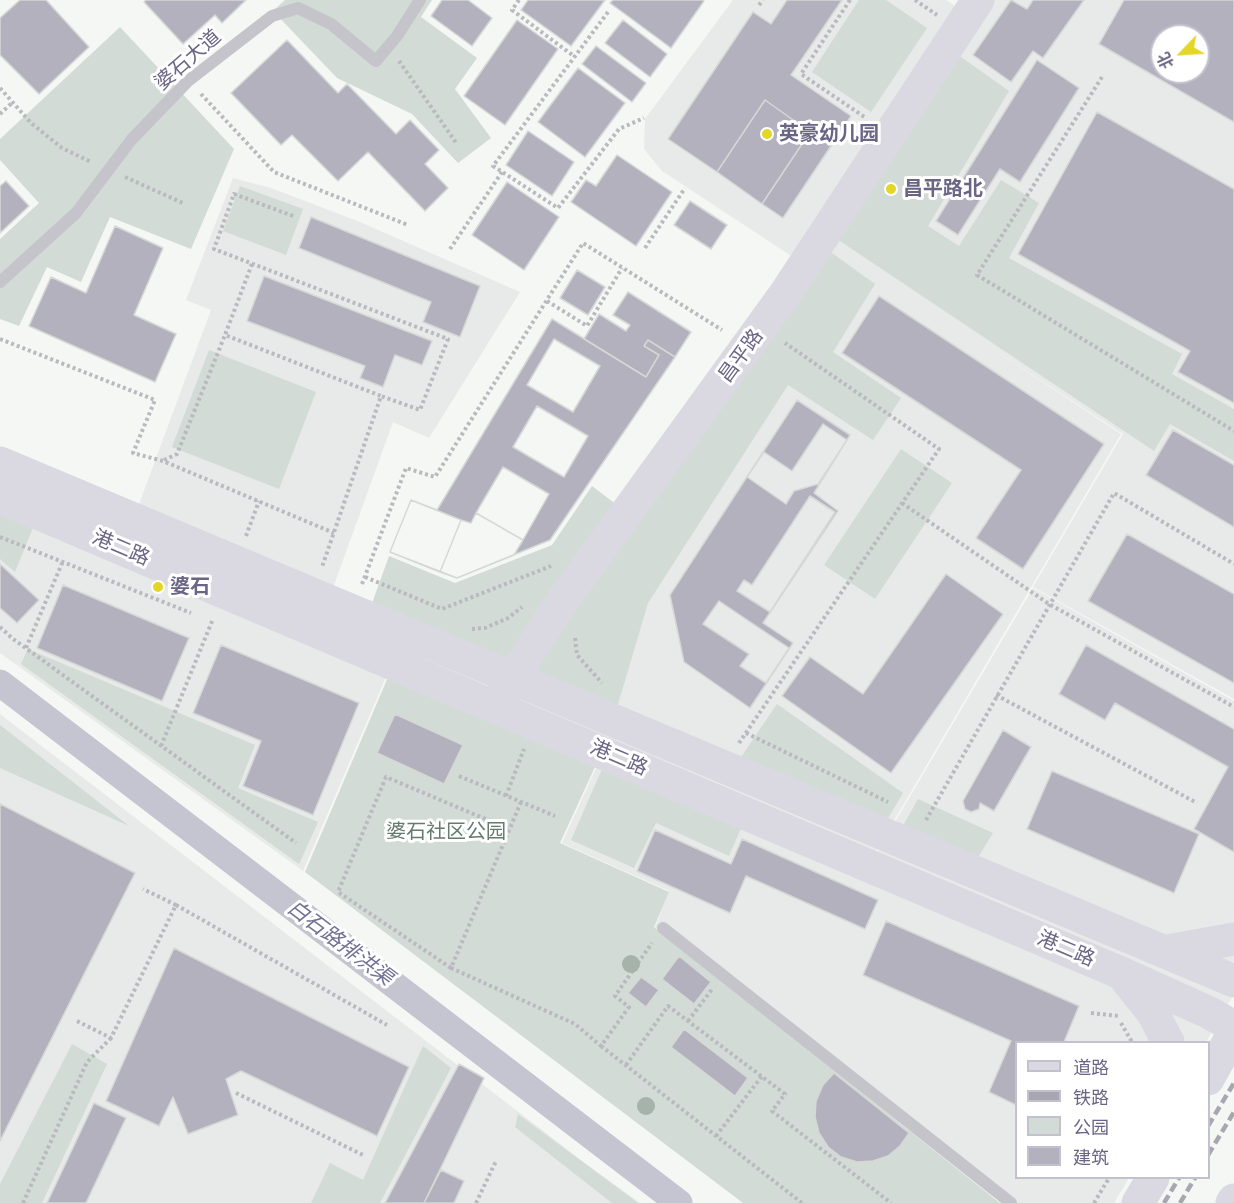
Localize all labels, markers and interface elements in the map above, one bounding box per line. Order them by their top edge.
north arrow [1150,24,1210,84]
street label: 婆石大道 [150,25,226,95]
text: 北 [1153,49,1178,72]
place label: 英豪幼儿园 [779,122,879,146]
marker: 英豪幼儿园 [760,127,774,141]
place label: 昌平路北 [903,177,983,201]
marker: 昌平路北 [884,182,898,196]
street label: 昌平路 [714,325,768,387]
street label: 港二路 [89,525,153,571]
place label: 婆石 [170,575,210,599]
marker: 婆石 [151,580,165,594]
street label: 港二路 [587,735,651,781]
park label: 婆石社区公园 [386,820,506,844]
water label: 白石路排洪渠 [282,895,398,991]
street label: 港二路 [1034,926,1098,972]
legend [1015,1041,1210,1179]
text: 道路 [1073,1057,1109,1078]
text: 铁路 [1073,1087,1109,1108]
text: 公园 [1073,1117,1109,1138]
text: 建筑 [1073,1147,1109,1168]

